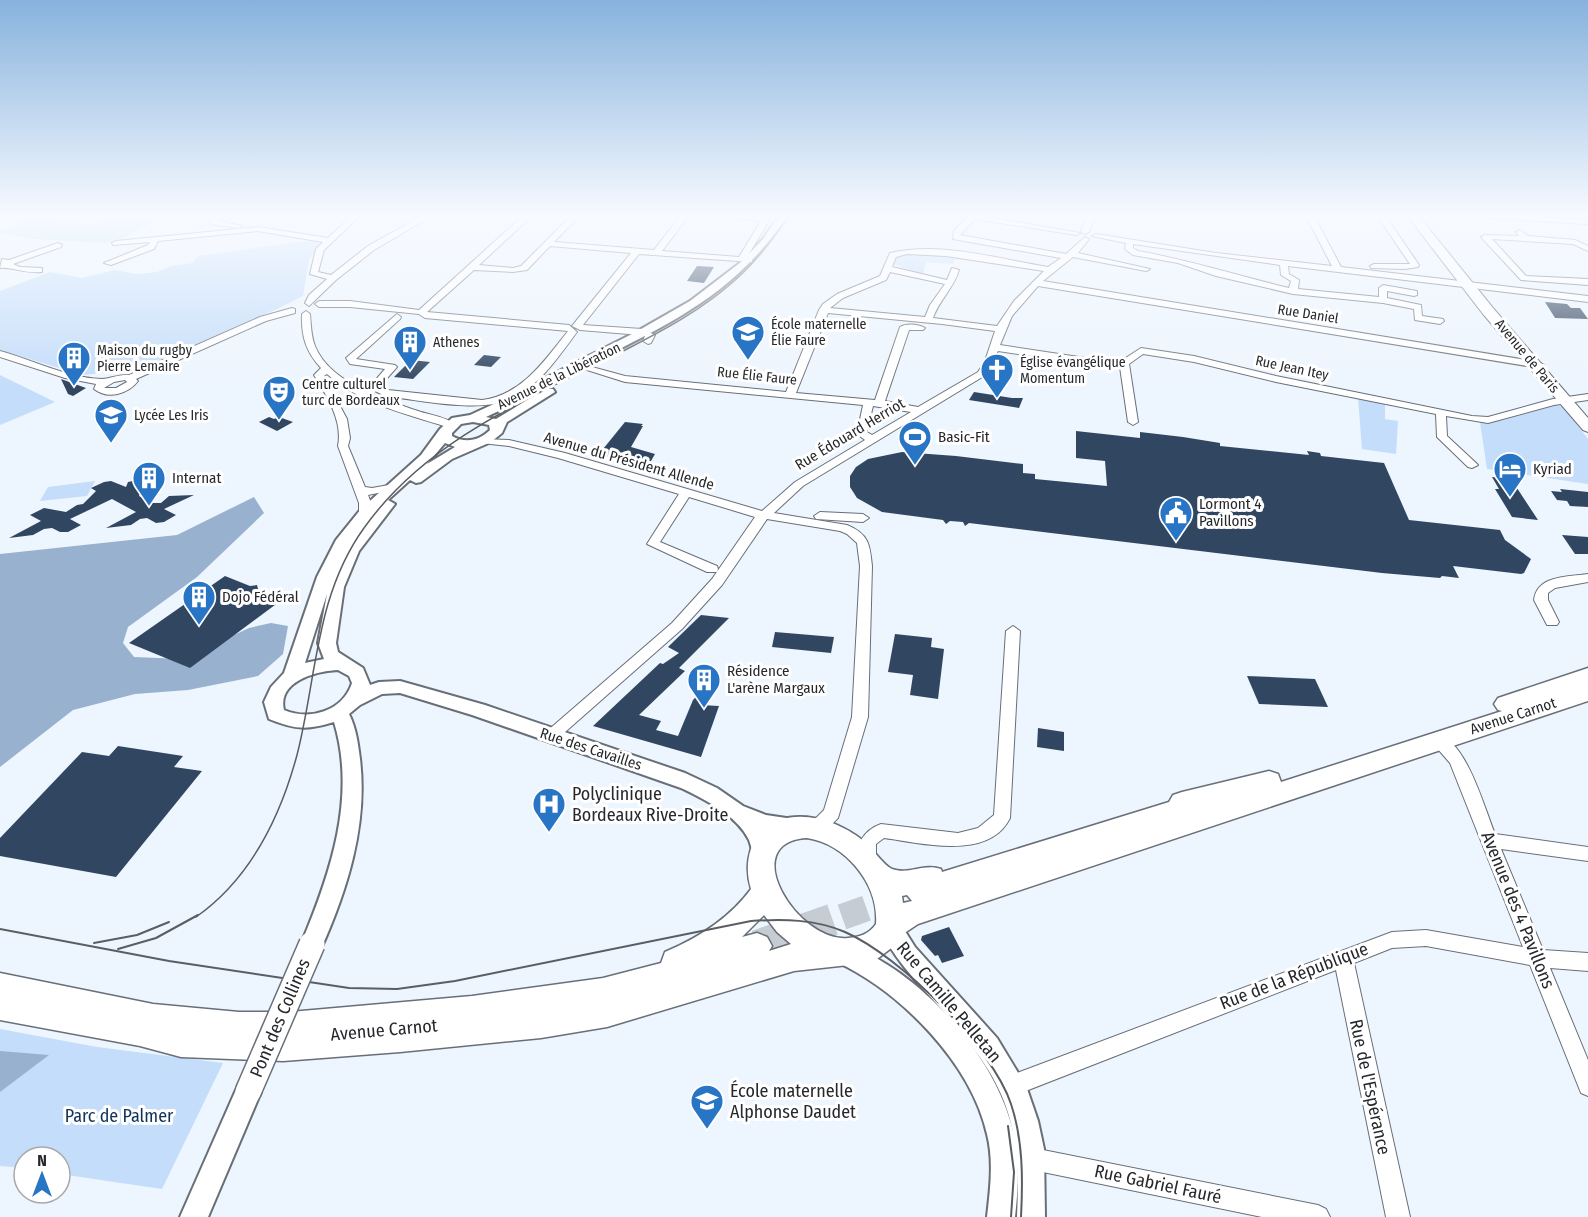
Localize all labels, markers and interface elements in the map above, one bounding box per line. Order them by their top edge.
street label: Rue Daniel [1276,301,1340,327]
school or university icon: École maternelle Élie Faure [730,314,766,361]
place label: École maternelle Élie Faure [771,315,867,349]
street label: Avenue de Paris [1491,316,1563,396]
building icon: Athenes [392,324,428,371]
place label: Athenes [433,334,480,351]
street label: Avenue de la Libération [495,339,623,413]
building icon: Maison du rugby Pierre Lemaire [56,340,92,387]
place label: Maison du rugby Pierre Lemaire [97,342,193,375]
church icon: Église évangélique Momentum [979,352,1015,399]
street label: Rue Jean Itey [1254,352,1331,384]
place label: Église évangélique Momentum [1020,353,1126,387]
street label: Rue Élie Faure [716,362,798,389]
theatre icon: Centre culturel turc de Bordeaux [261,374,297,421]
place label: Centre culturel turc de Bordeaux [302,376,400,409]
street label: Rue Édouard Herriot [792,394,908,474]
school or university icon: Lycée Les Iris [93,397,129,444]
place label: Lycée Les Iris [134,407,208,424]
sports icon: Basic-Fit [897,419,933,466]
street label: Avenue du Président Allende [542,428,716,494]
place label: Basic-Fit [938,428,990,446]
hotel icon: Kyriad [1492,451,1528,498]
building icon: Internat [131,460,167,507]
place label: Kyriad [1533,460,1572,478]
place label: Internat [172,469,221,487]
public building icon: Lormont 4 Pavillons [1158,495,1194,542]
place label: Lormont 4 Pavillons [1199,495,1261,530]
building icon: Dojo Fédéral [181,579,217,626]
place label: Dojo Fédéral [222,588,299,606]
building icon: Résidence L'arène Margaux [686,662,722,709]
place label: Résidence L'arène Margaux [727,662,825,697]
street label: Avenue Carnot [1468,694,1558,738]
street label: Rue des Cavailles [538,724,644,774]
place label: Polyclinique Bordeaux Rive-Droite [572,783,728,826]
hospital icon: Polyclinique Bordeaux Rive-Droite [531,786,567,833]
street label: Avenue des 4 Pavillons [1476,828,1560,992]
street label: Rue Camille Pelletan [892,937,1006,1067]
street label: Rue de la République [1217,938,1371,1014]
street label: Pont des Collines [245,955,315,1081]
street label: Avenue Carnot [330,1014,438,1046]
street label: Rue de l'Espérance [1345,1017,1395,1157]
place label: École maternelle Alphonse Daudet [730,1079,856,1123]
school or university icon: École maternelle Alphonse Daudet [689,1083,725,1130]
park label: Parc de Palmer [65,1105,174,1127]
north arrow [12,1145,72,1205]
text: N [37,1151,47,1170]
street label: Rue Gabriel Fauré [1092,1160,1224,1208]

